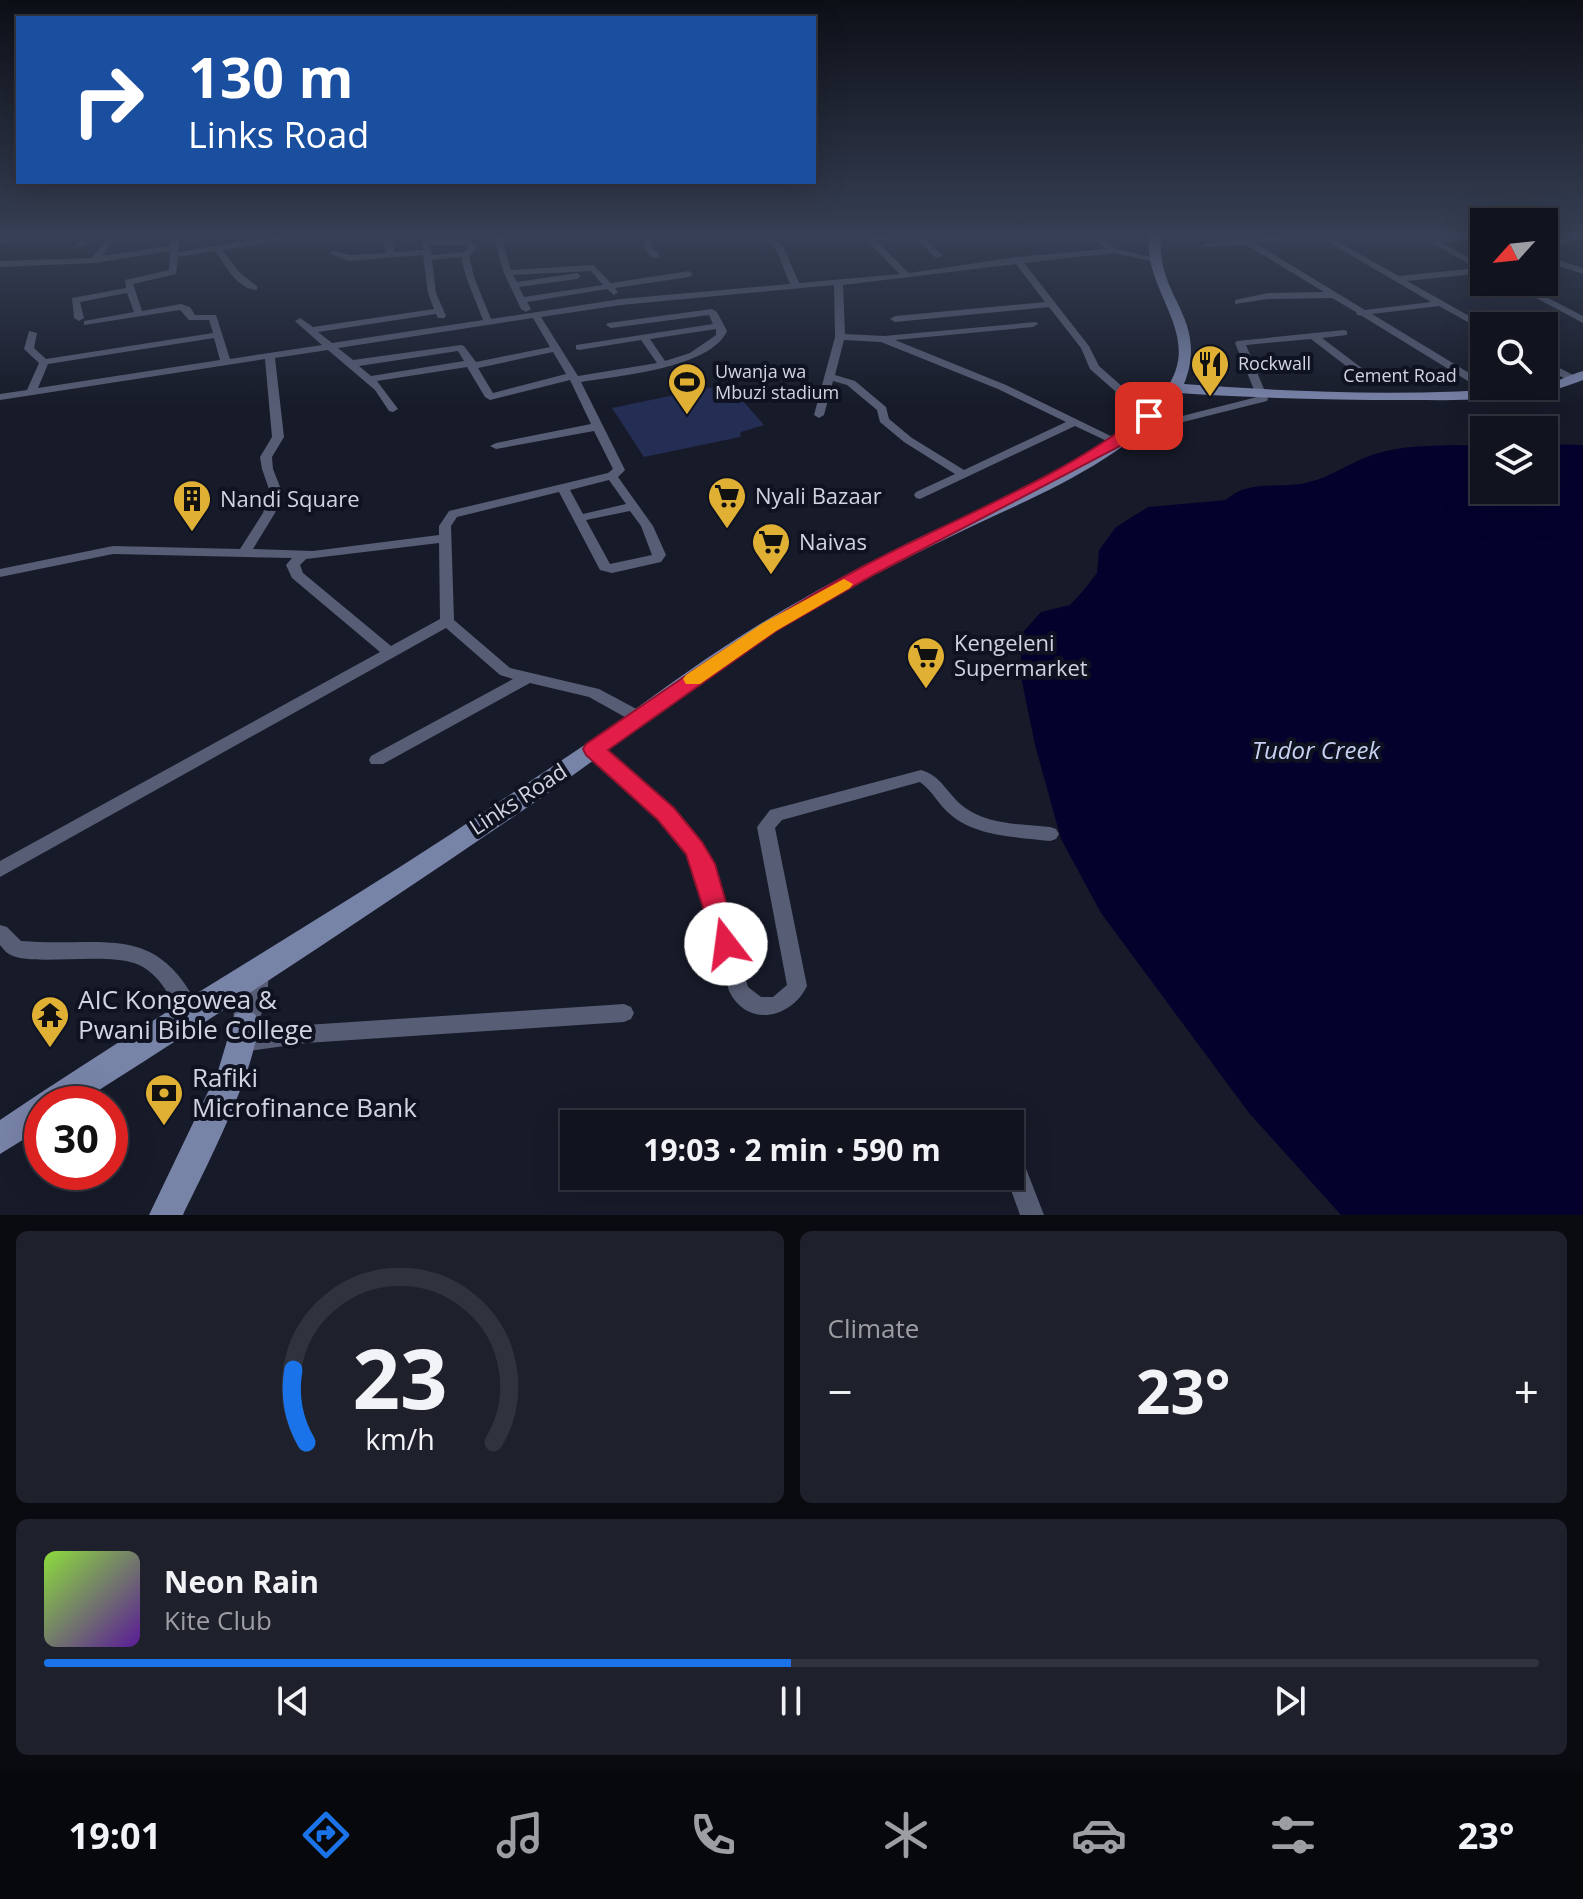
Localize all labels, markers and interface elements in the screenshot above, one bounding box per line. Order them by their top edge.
text: 130 m [188,38,354,114]
icon: right [56,48,160,152]
text: Links Road [188,110,369,159]
north arrow [1470,208,1558,296]
map controls [1470,208,1558,504]
button: search [1470,312,1558,400]
restaurant icon: Rockwall [1189,343,1231,398]
place label: Rockwall [1238,351,1311,375]
place label: Uwanja wa Mbuzi stadium [715,359,839,404]
sports icon: Uwanja wa Mbuzi stadium [666,361,708,416]
street label: Cement Road [1343,363,1457,387]
pin [1115,382,1183,450]
icon: arrive [1127,394,1171,438]
button: layers [1470,416,1558,504]
supermarket icon: Nyali Bazaar [706,475,748,530]
building icon: Nandi Square [171,478,213,533]
place label: Nyali Bazaar [755,480,882,510]
place label: Nandi Square [220,483,360,513]
supermarket icon: Naivas [750,521,792,576]
place label: Naivas [799,526,867,556]
place label: Kengeleni Supermarket [954,627,1088,682]
supermarket icon: Kengeleni Supermarket [905,635,947,690]
water label: Tudor Creek [1252,733,1381,766]
street label: Links Road [463,755,572,841]
position arrow [684,902,768,986]
place label: AIC Kongowea & Pwani Bible College [78,981,313,1047]
temple icon: AIC Kongowea & Pwani Bible College [29,994,71,1049]
place label: Rafiki Microfinance Bank [192,1059,417,1125]
bank icon: Rafiki Microfinance Bank [143,1072,185,1127]
speed limit sign: 30 [24,1086,128,1190]
text: 19:03 · 2 min · 590 m [643,1129,941,1170]
text: Climate [828,1310,919,1346]
text: 23 [352,1320,447,1433]
text: 23° [1136,1350,1230,1432]
text: − [828,1361,853,1421]
text: + [1514,1361,1539,1421]
text: km/h [365,1419,434,1458]
text: Neon Rain [164,1561,319,1602]
text: Kite Club [164,1602,272,1638]
icon: previous [271,1679,315,1723]
icon: pause [769,1679,813,1723]
icon: next [1268,1679,1312,1723]
icon: directions [298,1807,354,1863]
icon: music [492,1807,548,1863]
icon: phone [685,1807,741,1863]
icon: climate [878,1807,934,1863]
icon: car [1071,1807,1127,1863]
icon: filters [1265,1807,1321,1863]
text: 19:01 [69,1811,161,1860]
text: 23° [1458,1811,1514,1860]

